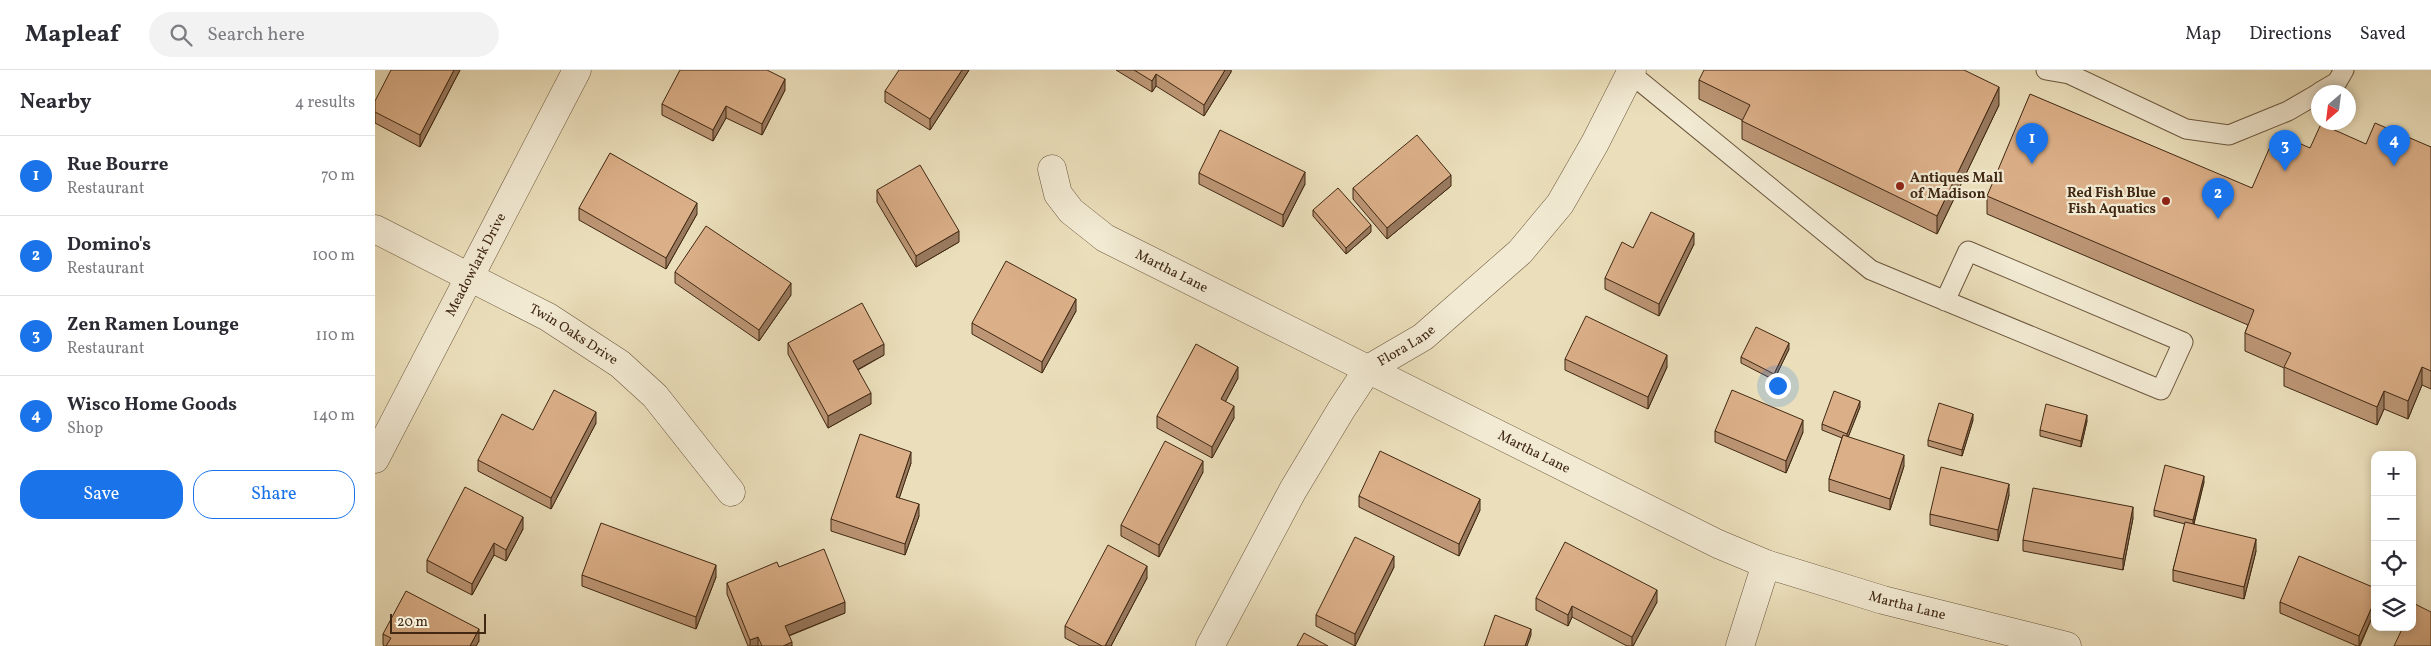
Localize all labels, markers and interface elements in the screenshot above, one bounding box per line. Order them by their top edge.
search box [149,12,499,57]
text: Mapleaf [25,18,119,52]
icon: search [167,21,195,49]
text: Search here [207,22,305,48]
text: Map [2185,22,2221,47]
text: Directions [2249,22,2332,47]
text: Saved [2360,22,2406,47]
north arrow [2311,85,2356,130]
text: Nearby [20,88,91,117]
text: 4 results [295,92,355,114]
pin: 1 [2016,123,2048,164]
pin: 4 [2378,125,2410,166]
pin: 3 [2269,130,2301,171]
text: Rue Bourre [67,152,168,178]
text: 1 [33,165,39,187]
text: 70 m [321,165,355,187]
place label: Antiques Mall of Madison [1910,169,2003,204]
text: Restaurant [67,178,145,200]
pin: 2 [2202,178,2234,219]
marker: Antiques Mall of Madison [1894,180,1906,192]
place label: Red Fish Blue Fish Aquatics [2067,184,2156,219]
marker: Red Fish Blue Fish Aquatics [2160,195,2172,207]
street label: Meadowlark Drive [441,209,511,320]
text: Domino's [67,232,151,258]
text: 2 [32,245,40,267]
text: 100 m [312,245,355,267]
street label: Martha Lane [1132,245,1211,298]
text: Restaurant [67,258,145,280]
street label: Twin Oaks Drive [526,300,622,370]
text: Zen Ramen Lounge [67,312,239,338]
street label: Flora Lane [1374,321,1440,371]
text: 3 [32,325,40,347]
text: 110 m [316,325,355,347]
text: Restaurant [67,338,145,360]
your location [1765,373,1791,399]
text: Wisco Home Goods [67,392,237,418]
text: 4 [31,405,41,427]
text: 140 m [313,405,355,427]
text: Shop [67,418,103,440]
street label: Martha Lane [1494,426,1574,478]
map controls [2371,451,2416,631]
button: + [2371,451,2416,496]
button: Save [20,470,183,519]
button: Share [193,470,355,519]
button: − [2371,496,2416,541]
button: locate [2371,541,2416,586]
button: layers [2371,586,2416,631]
street label: Martha Lane [1866,587,1948,625]
scale bar [390,611,486,634]
text: 20 m [397,613,428,632]

